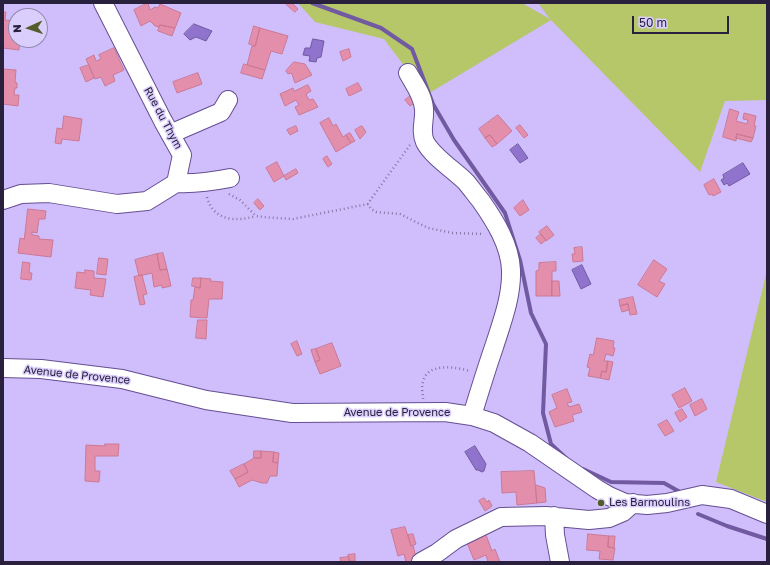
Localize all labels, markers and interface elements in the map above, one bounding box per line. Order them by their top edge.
north arrow [8,8,48,48]
scale bar [634,8,731,34]
text: 50 m [639,15,667,30]
text: N [10,24,23,33]
street label: Rue du Thym [141,85,185,151]
street label: Avenue de Provence [23,363,131,387]
street label: Avenue de Provence [344,406,450,420]
place label: Les Barmoulins [609,496,690,510]
marker: Les Barmoulins [596,498,606,508]

